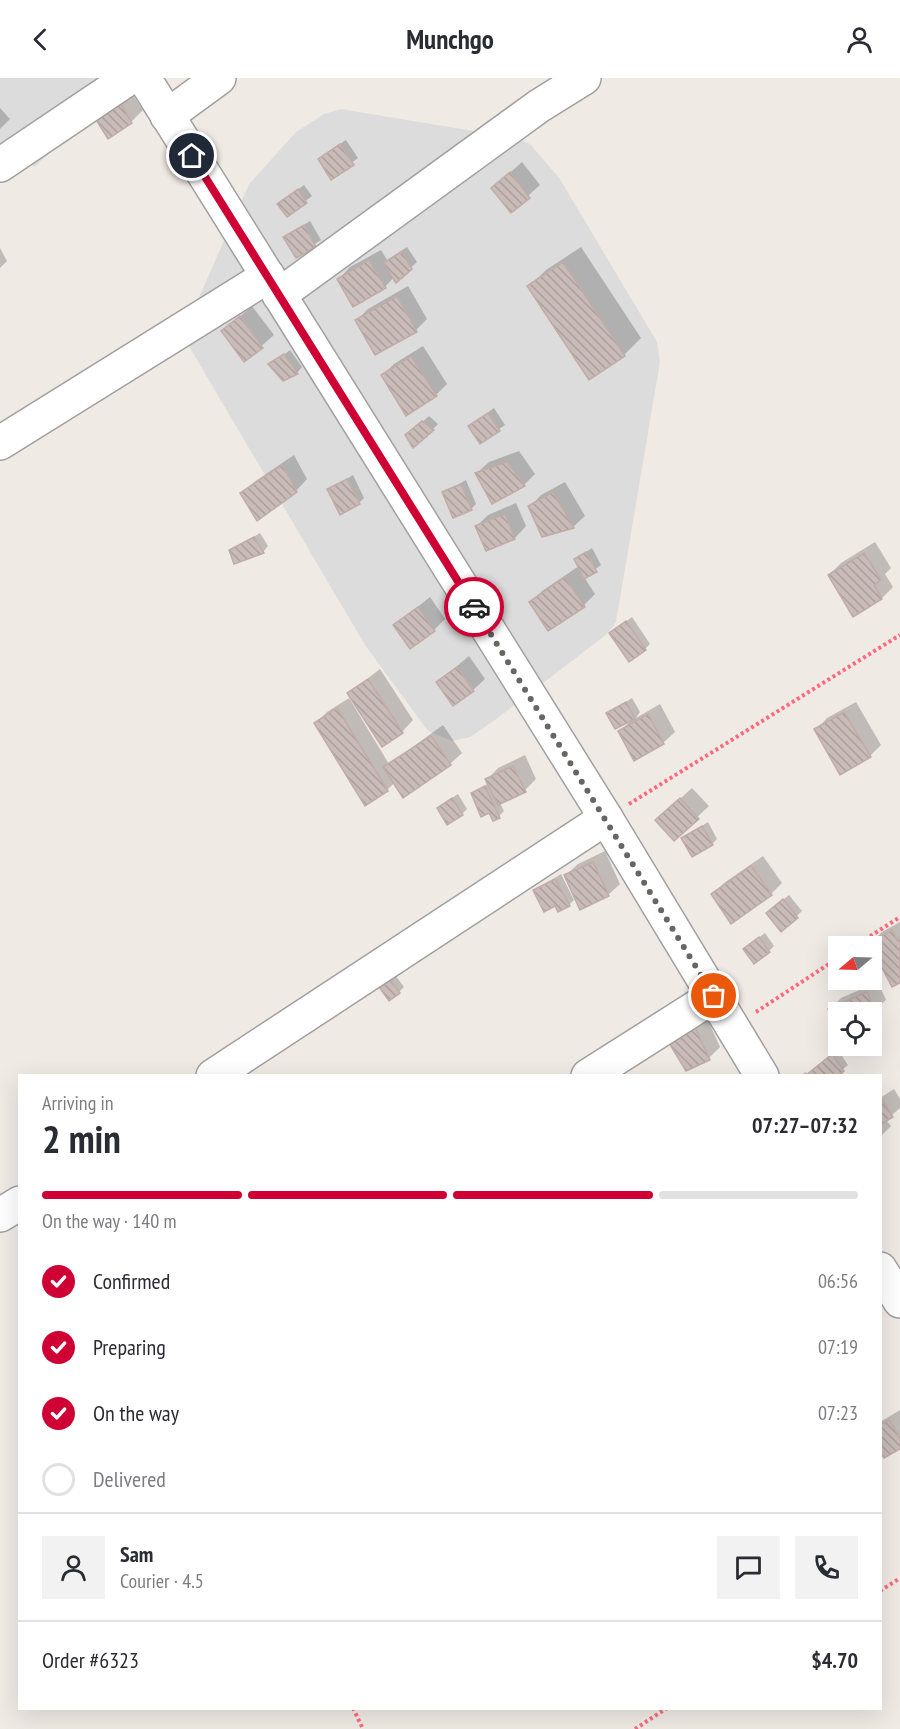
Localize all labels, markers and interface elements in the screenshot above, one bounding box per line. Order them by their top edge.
text: Munchgo [406,22,494,56]
icon: back [24,23,57,56]
icon: person [843,23,876,56]
pin [166,130,217,181]
icon: home [175,139,208,172]
courier [444,577,504,637]
icon: car [458,591,491,624]
north arrow [828,936,882,990]
map controls [828,936,882,1056]
pin [688,970,739,1021]
icon: bag [697,979,730,1012]
button: locate [828,1002,882,1056]
text: Arriving in [42,1090,114,1116]
text: 07:27–07:32 [752,1111,858,1139]
text: 2 min [42,1113,121,1164]
text: On the way · 140 m [42,1208,177,1234]
icon: check [42,1265,75,1298]
text: Confirmed [93,1267,170,1295]
text: 06:56 [818,1268,858,1294]
icon: check [42,1331,75,1364]
text: Preparing [93,1333,166,1361]
text: 07:19 [818,1334,858,1360]
icon: check [42,1397,75,1430]
text: On the way [93,1399,179,1427]
text: 07:23 [818,1400,858,1426]
text: Delivered [93,1465,166,1493]
button: person [42,1536,105,1599]
button: chat [717,1536,780,1599]
button: phone [795,1536,858,1599]
text: Sam [120,1540,153,1568]
text: Courier · 4.5 [120,1568,204,1594]
text: Order #6323 [42,1646,139,1674]
text: $4.70 [811,1646,858,1674]

